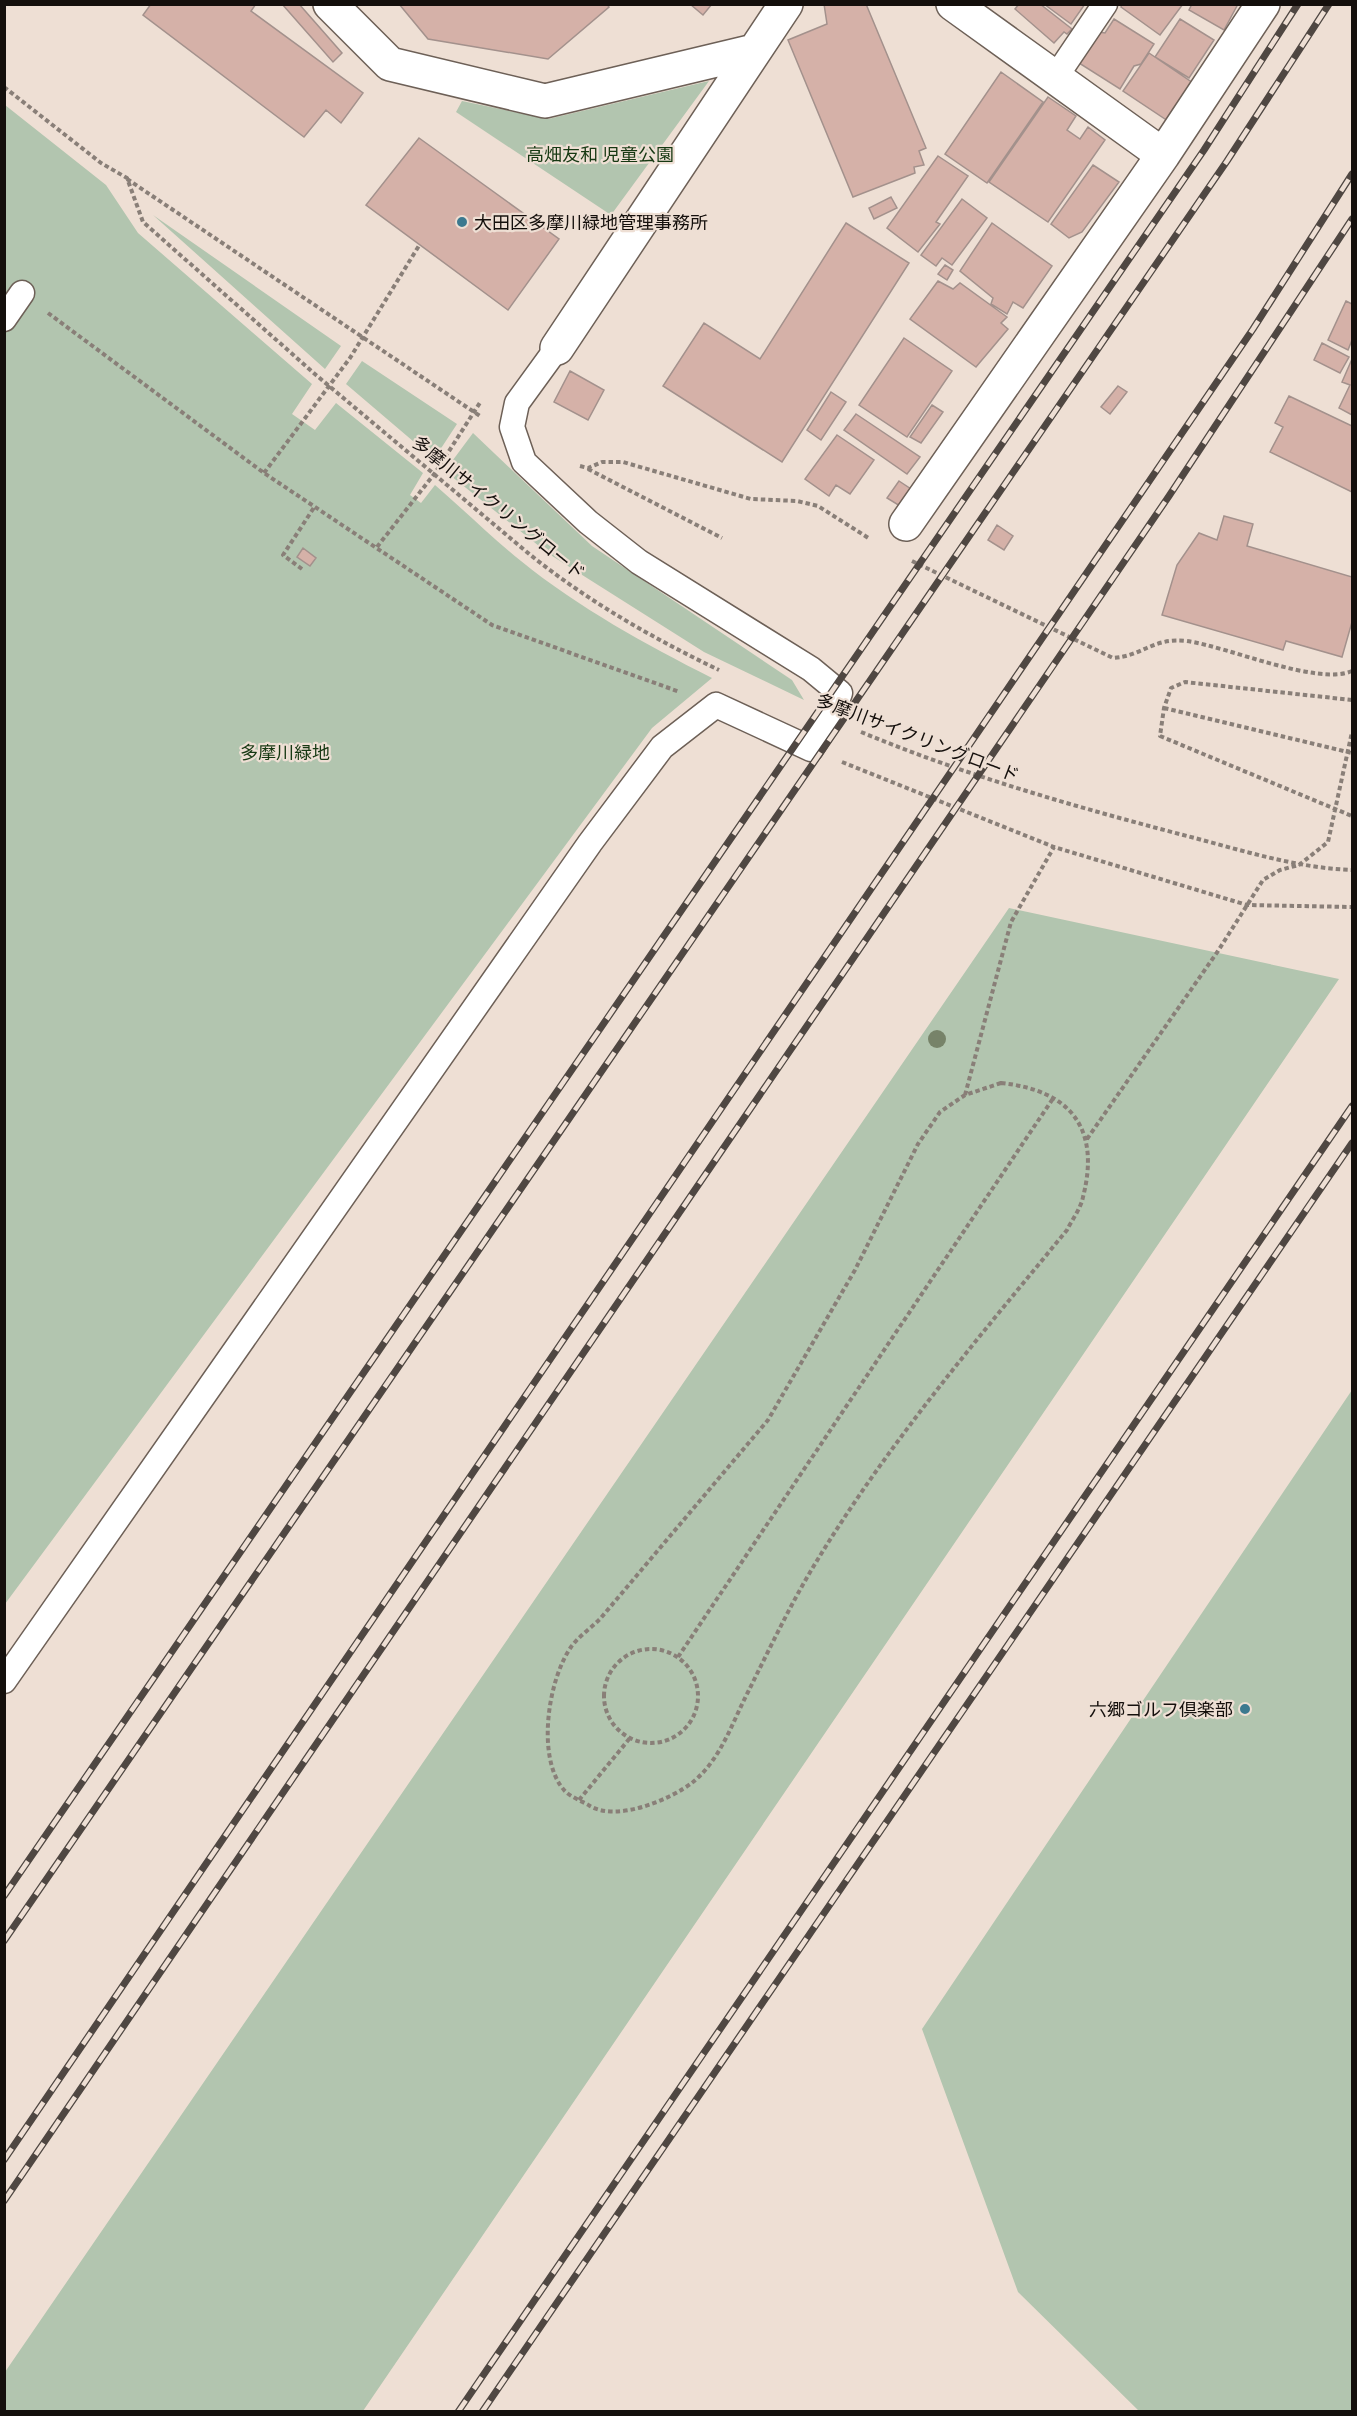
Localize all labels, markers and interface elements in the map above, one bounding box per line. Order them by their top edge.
park label: 高畑友和 児童公園 [526,143,674,165]
place label: 大田区多摩川緑地管理事務所 [474,211,708,233]
marker: 大田区多摩川緑地管理事務所 [455,215,469,229]
street label: 多摩川サイクリングロード [408,431,590,583]
street label: 多摩川サイクリングロード [813,688,1023,786]
park label: 多摩川緑地 [240,741,330,763]
place label: 六郷ゴルフ倶楽部 [1089,1698,1233,1720]
marker: 六郷ゴルフ倶楽部 [1238,1702,1252,1716]

